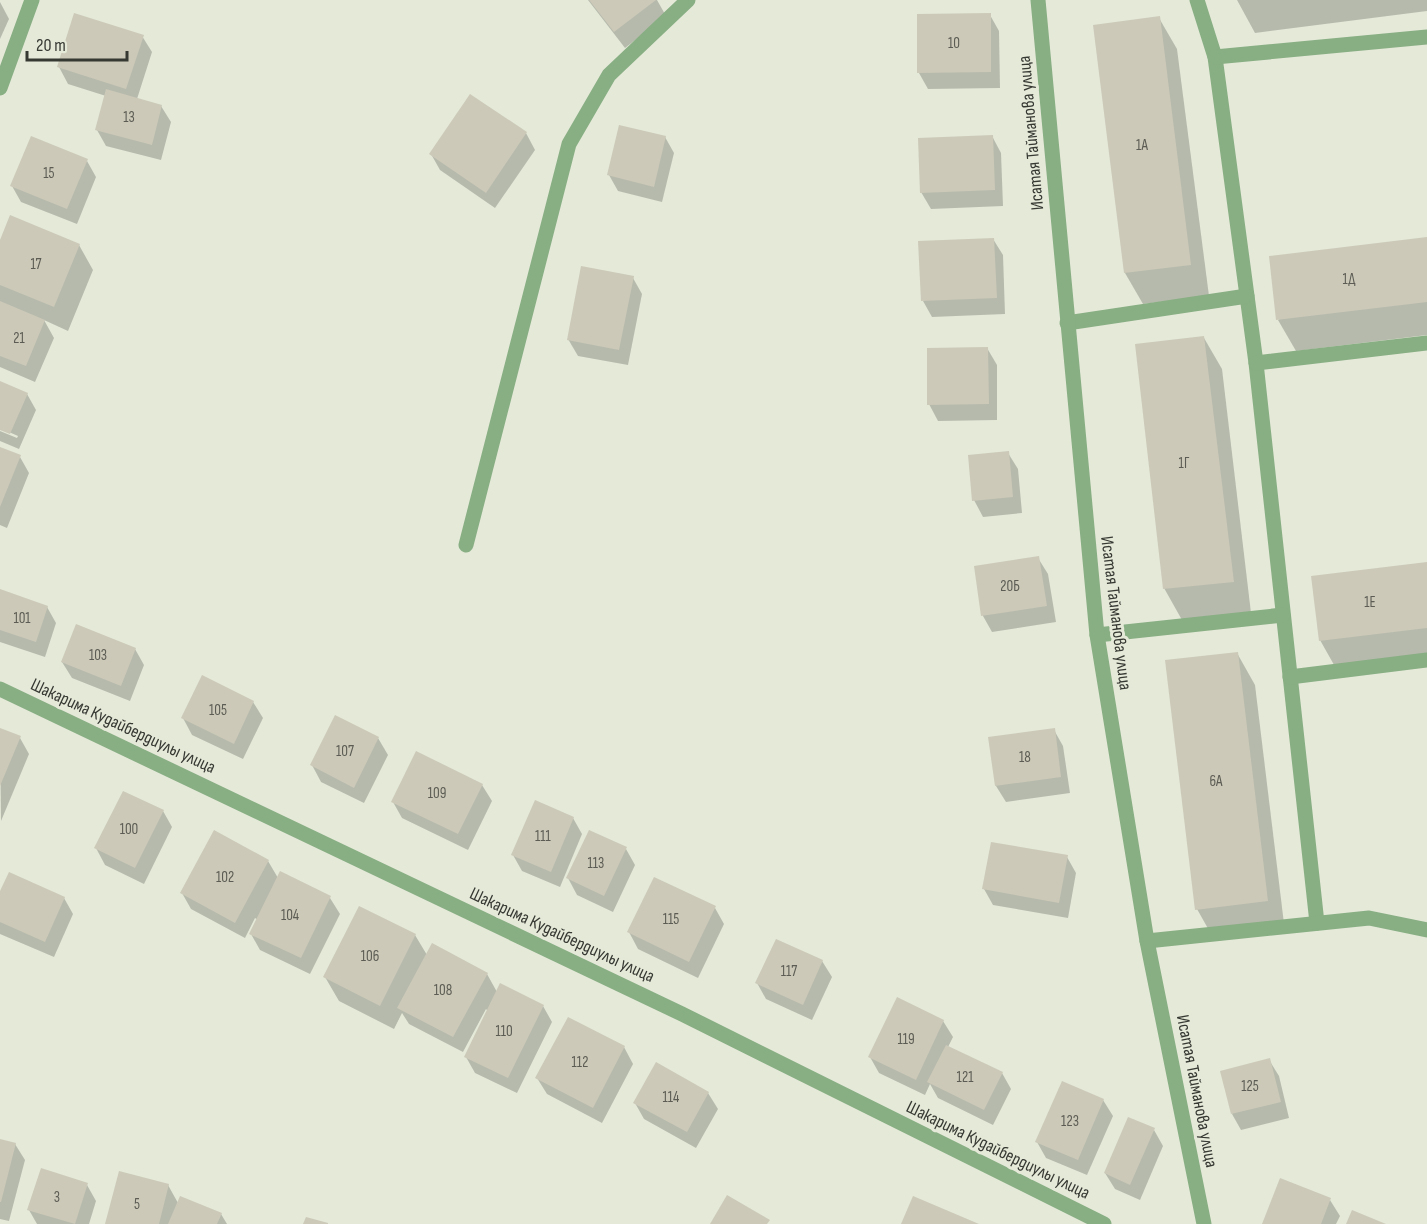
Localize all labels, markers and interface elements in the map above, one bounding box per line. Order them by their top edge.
scale bar [27,24,128,62]
house number: 10 [948,34,960,53]
text: 20 m [36,35,66,56]
street label: Исатая Тайманова улица [1014,55,1048,211]
house number: 13 [123,108,135,127]
house number: 1А [1136,136,1149,155]
house number: 15 [43,164,55,183]
house number: 17 [30,255,42,274]
house number: 1Д [1343,270,1356,289]
house number: 21 [13,329,25,348]
house number: 1Г [1179,454,1190,473]
street label: Исатая Тайманова улица [1096,535,1136,691]
house number: 20Б [1000,577,1020,596]
house number: 1Е [1364,593,1376,612]
house number: 101 [13,609,31,628]
house number: 103 [89,646,107,665]
street label: Шакарима Кудайбердиулы улица [27,674,219,778]
house number: 105 [209,701,227,720]
house number: 107 [336,742,354,761]
house number: 18 [1019,748,1031,767]
house number: 6А [1210,772,1223,791]
house number: 109 [428,784,446,803]
house number: 100 [120,820,138,839]
house number: 111 [535,827,552,846]
house number: 113 [588,854,604,873]
house number: 102 [216,868,234,887]
street label: Шакарима Кудайбердиулы улица [466,883,658,987]
house number: 104 [281,906,299,925]
house number: 115 [663,910,679,929]
house number: 106 [361,947,379,966]
house number: 117 [781,962,797,981]
house number: 108 [434,981,452,1000]
street label: Исатая Тайманова улица [1172,1013,1222,1169]
house number: 110 [495,1022,513,1041]
house number: 119 [897,1030,915,1049]
house number: 112 [572,1053,588,1072]
house number: 121 [957,1068,974,1087]
house number: 125 [1241,1077,1259,1096]
house number: 114 [663,1088,679,1107]
street label: Шакарима Кудайбердиулы улица [903,1096,1093,1204]
house number: 123 [1061,1112,1079,1131]
house number: 3 [54,1188,60,1207]
house number: 5 [134,1195,140,1214]

